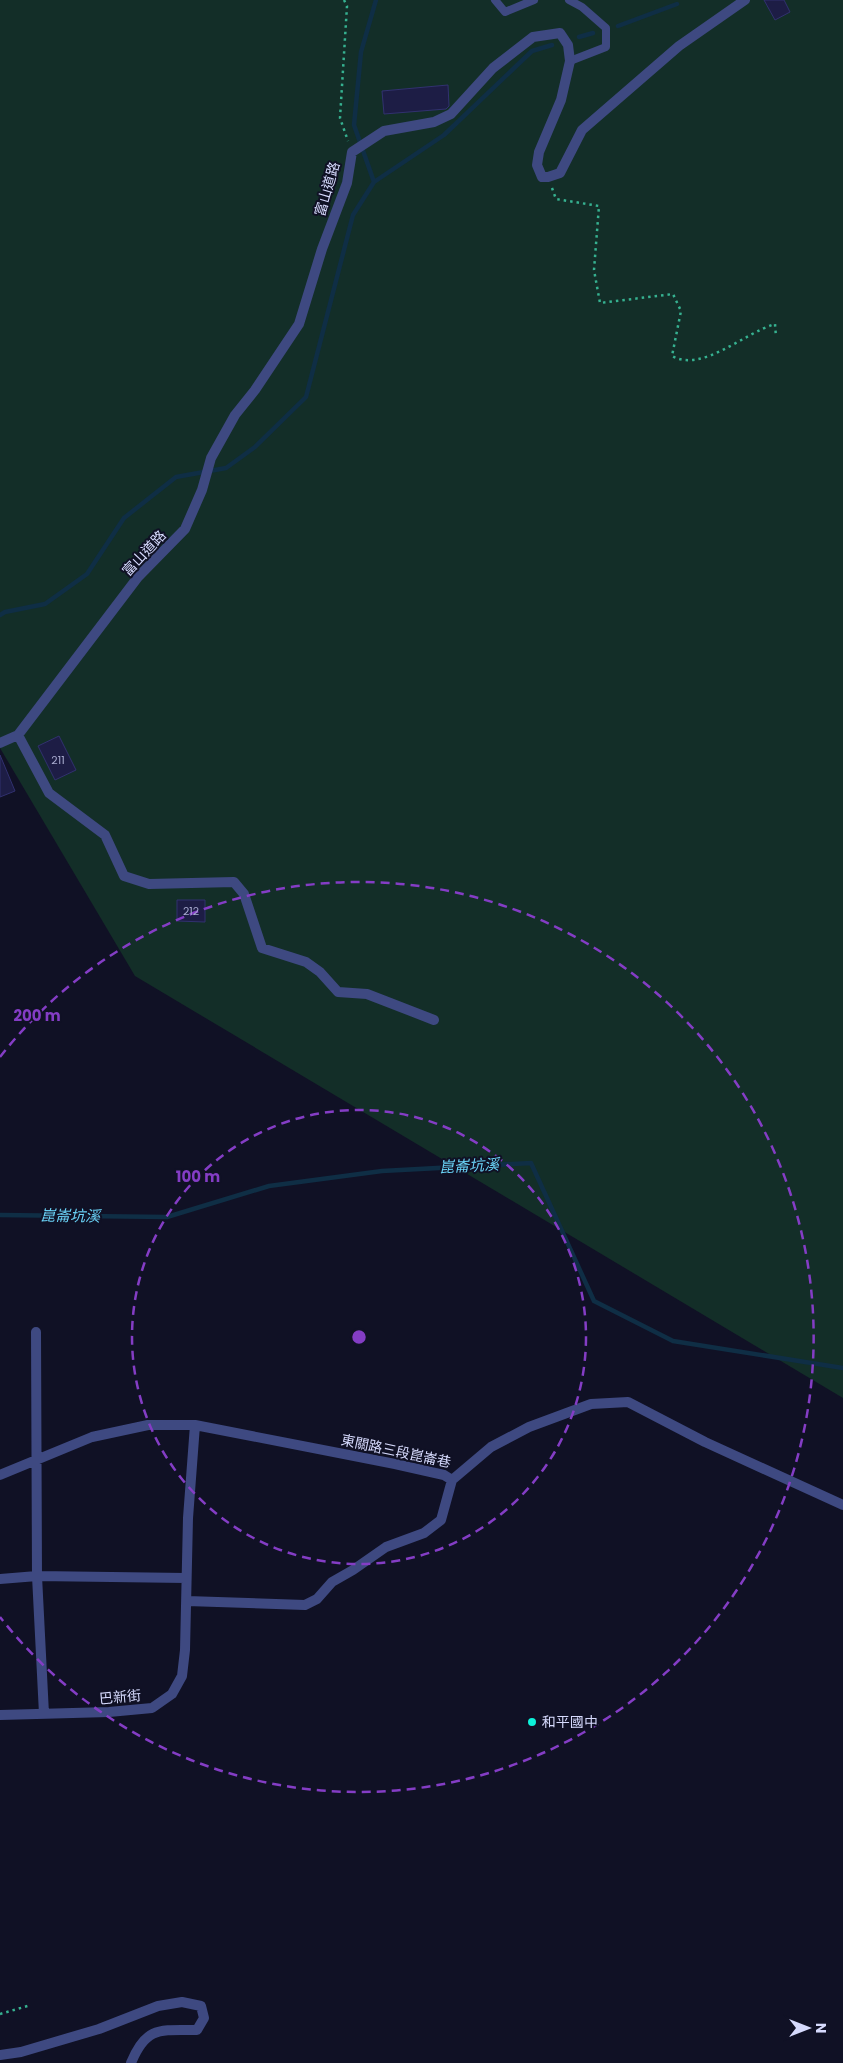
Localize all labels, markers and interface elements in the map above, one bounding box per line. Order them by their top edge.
street label: 富山道路 [310,159,344,219]
street label: 富山道路 [118,526,170,580]
house number: 211 [51,752,65,768]
house number: 212 [183,903,199,919]
text: 200 m [13,1005,61,1026]
water label: 崑崙坑溪 [438,1153,501,1178]
text: 100 m [176,1166,220,1187]
water label: 崑崙坑溪 [40,1204,102,1227]
centre of rings [350,1328,368,1346]
street label: 東關路三段崑崙巷 [339,1430,453,1472]
street label: 巴新街 [98,1685,142,1709]
place label: 和平國中 [542,1712,598,1732]
marker: 和平國中 [526,1716,538,1728]
north arrow [783,2003,833,2053]
text: N [811,2023,831,2033]

